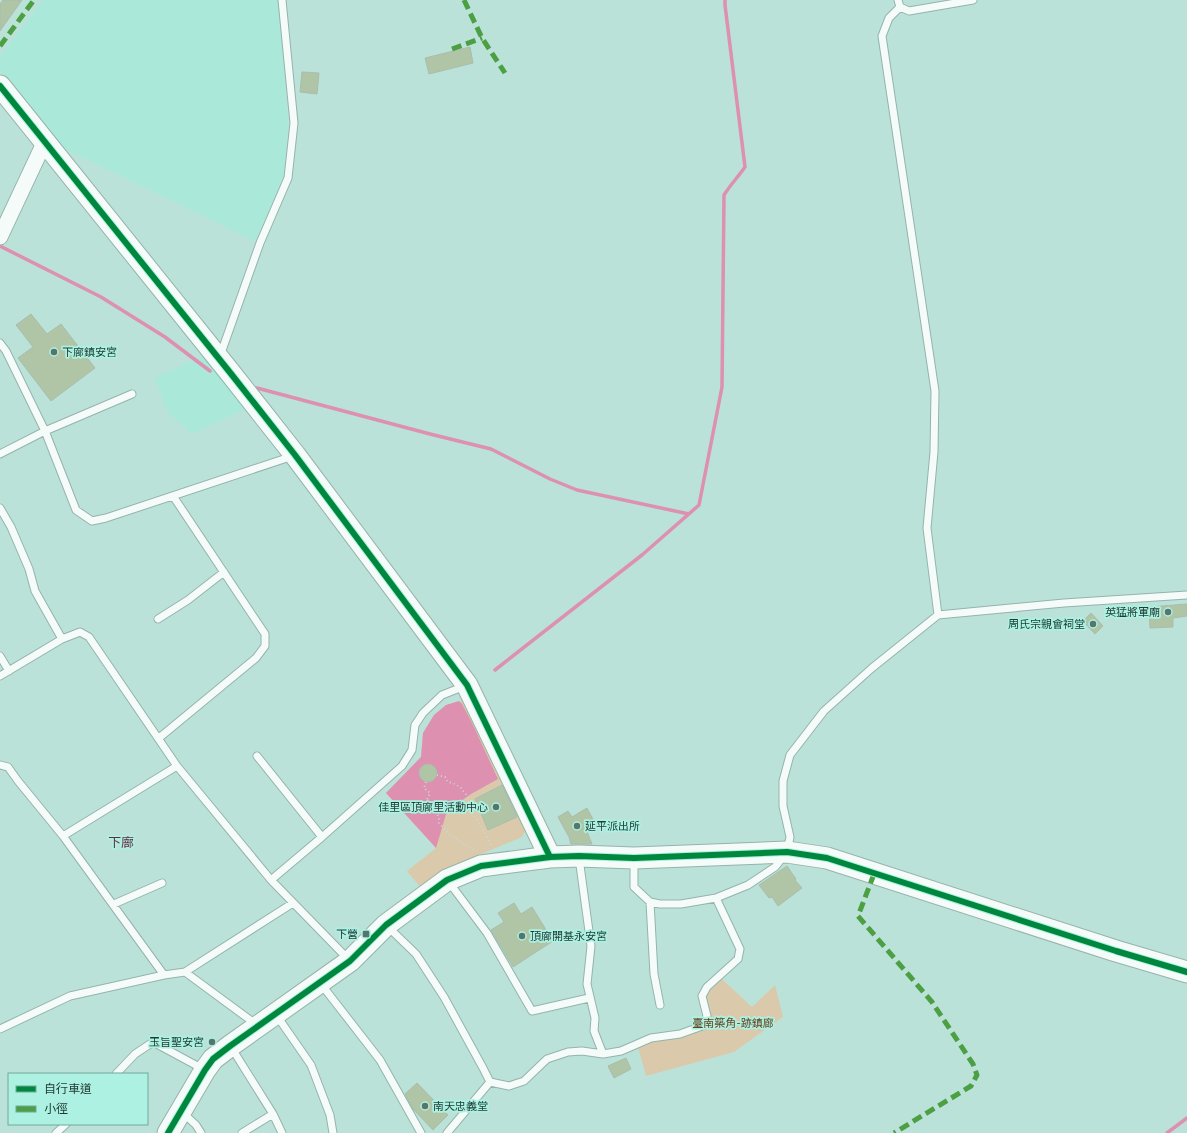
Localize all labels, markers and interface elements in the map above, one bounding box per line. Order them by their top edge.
place label: 下廍鎮安宮 [62,345,117,360]
marker: 下廍鎮安宮 [49,347,59,357]
place label: 英猛將軍廟 [1105,605,1160,620]
marker: 英猛將軍廟 [1163,607,1173,617]
place label: 周氏宗親會祠堂 [1008,617,1085,632]
marker: 周氏宗親會祠堂 [1088,619,1098,629]
place label: 佳里區頂廍里活動中心 [378,800,488,815]
marker: 佳里區頂廍里活動中心 [491,802,501,812]
place label: 延平派出所 [585,819,640,834]
marker: 延平派出所 [572,821,582,831]
district label: 下廍 [108,834,134,852]
place label: 下營 [336,927,358,942]
marker: 下營 [361,929,371,939]
place label: 頂廍開基永安宮 [530,929,607,944]
marker: 頂廍開基永安宮 [517,931,527,941]
park label: 臺南築角-跡鎮廊 [692,1016,774,1031]
place label: 玉旨聖安宮 [149,1035,204,1050]
marker: 玉旨聖安宮 [207,1037,217,1047]
legend [8,1073,148,1125]
text: 自行車道 [44,1081,92,1097]
place label: 南天忠義堂 [433,1099,488,1114]
text: 小徑 [44,1101,68,1117]
marker: 南天忠義堂 [420,1101,430,1111]

